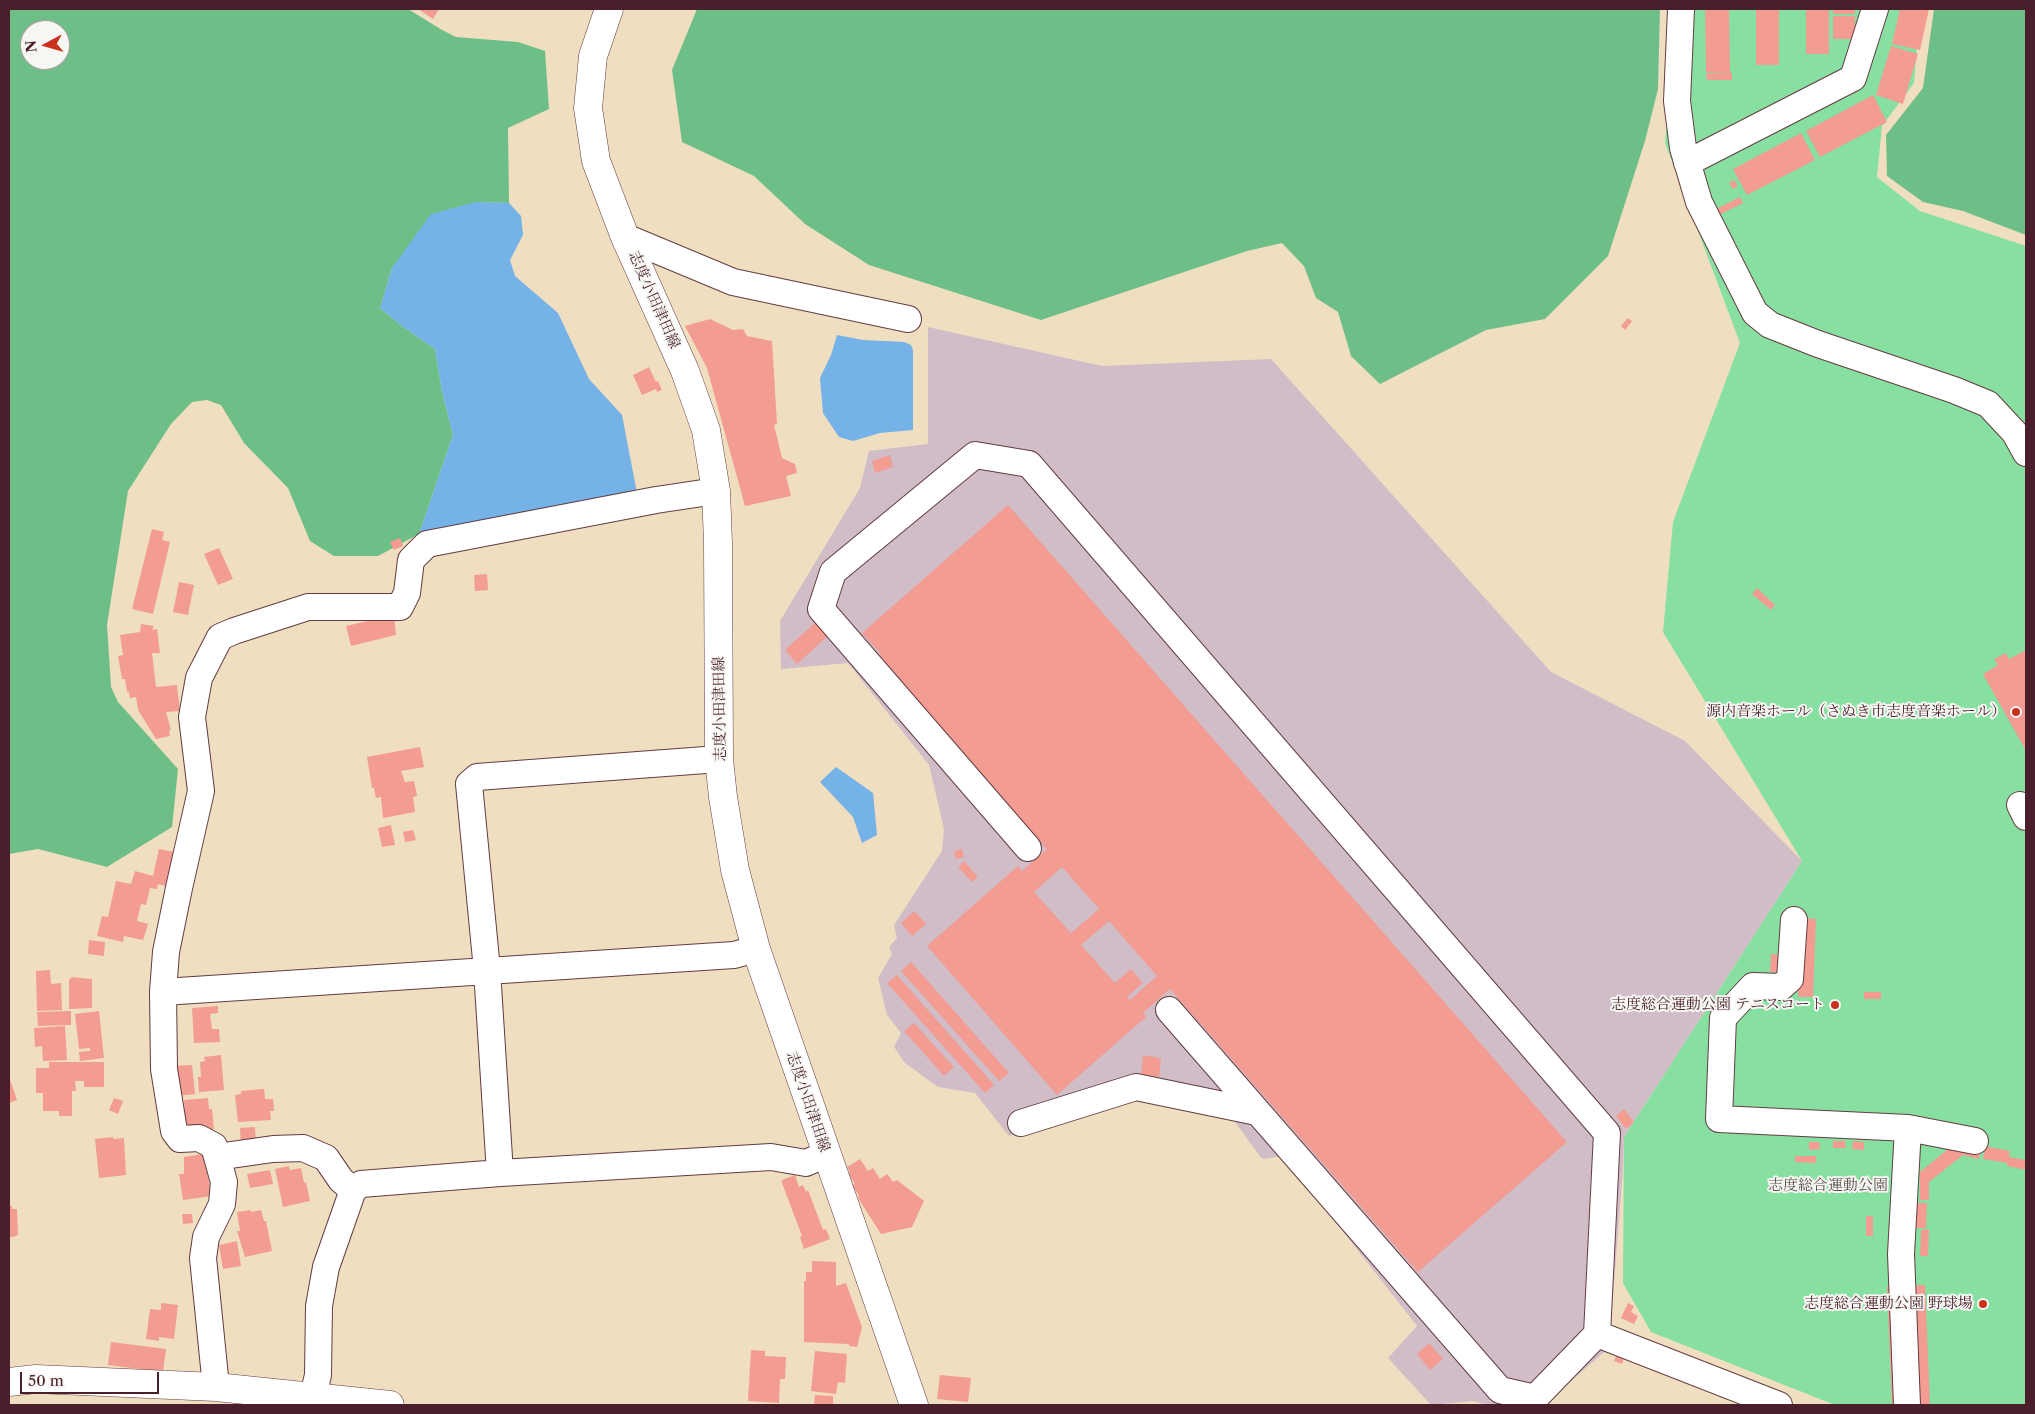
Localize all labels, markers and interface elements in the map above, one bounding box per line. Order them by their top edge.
north arrow [20,20,70,70]
text: N [21,39,41,53]
street label: 志度小田津田線 [624,248,684,352]
street label: 志度小田津田線 [710,656,730,762]
place label: 源内音楽ホール（さぬき市志度音楽ホール） [1706,703,2006,721]
marker: 源内音楽ホール（さぬき市志度音楽ホール） [2010,706,2022,718]
place label: 志度総合運動公園 テニスコート [1611,996,1825,1014]
marker: 志度総合運動公園 テニスコート [1829,999,1841,1011]
street label: 志度小田津田線 [782,1049,834,1155]
park label: 志度総合運動公園 [1768,1177,1888,1195]
place label: 志度総合運動公園 野球場 [1804,1295,1973,1313]
marker: 志度総合運動公園 野球場 [1977,1298,1989,1310]
scale bar [22,1362,161,1394]
text: 50 m [28,1371,64,1390]

